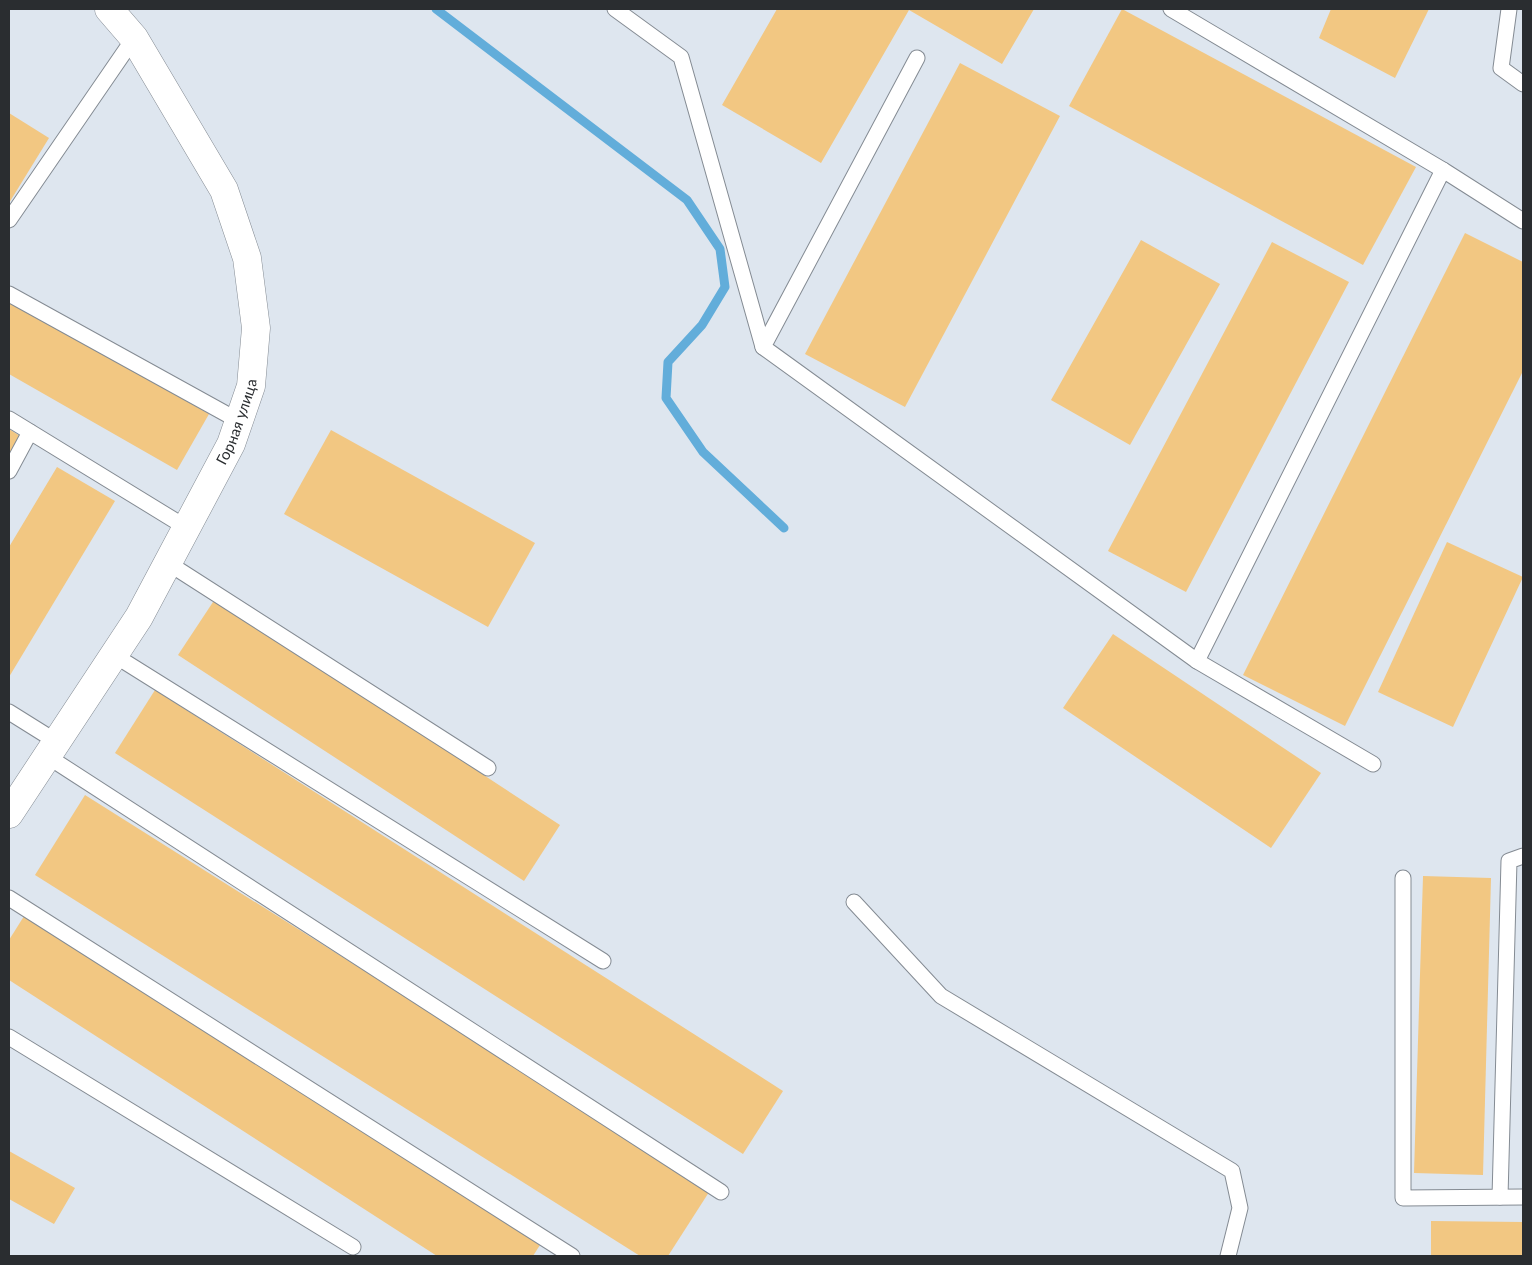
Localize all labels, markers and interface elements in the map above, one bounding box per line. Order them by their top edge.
street label: Горная улица [212,378,260,467]

